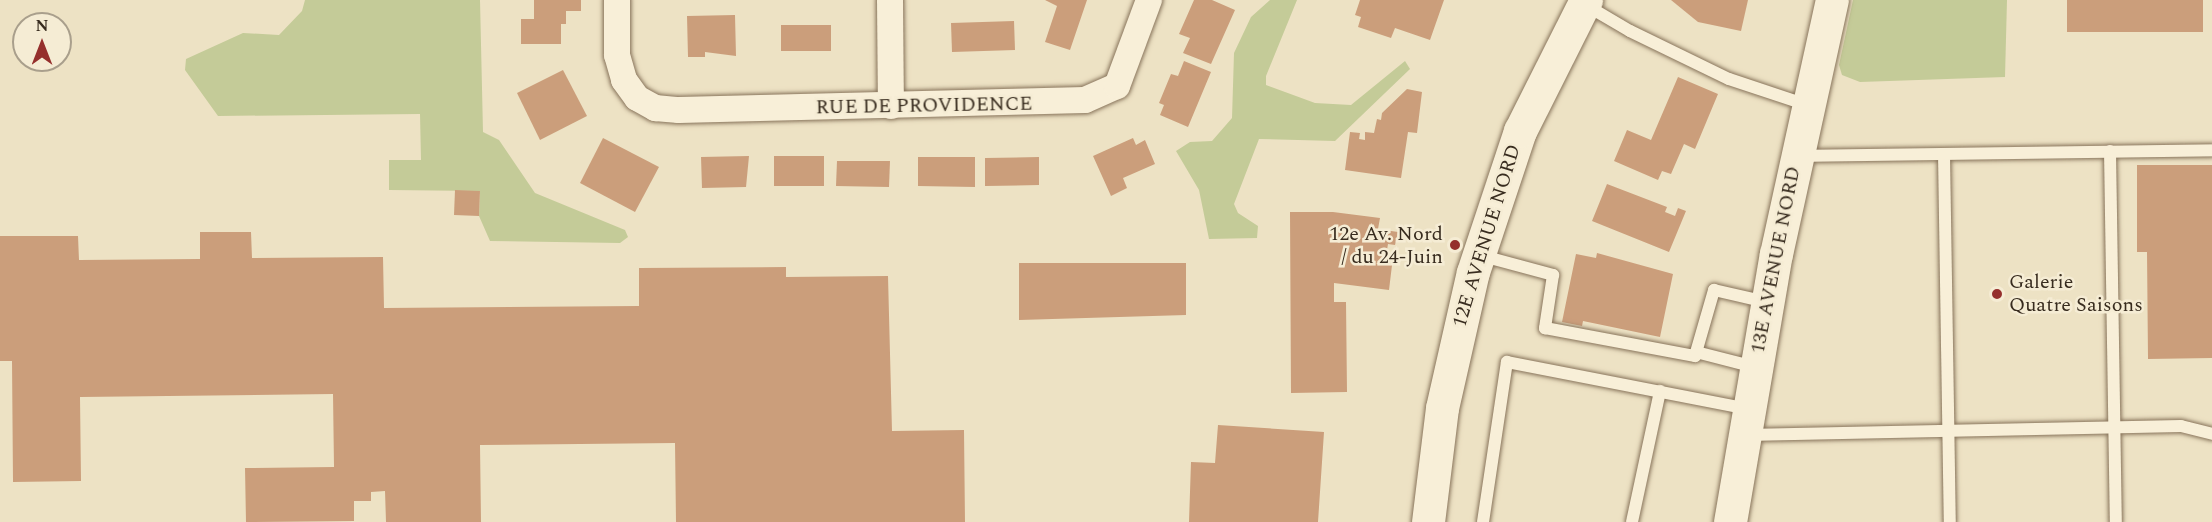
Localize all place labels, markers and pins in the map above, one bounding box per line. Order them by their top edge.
place label: 12e Av. Nord / du 24-Juin [1329,222,1443,269]
marker: 12e Av. Nord / du 24-Juin [1448,238,1462,252]
place label: Galerie Quatre Saisons [2009,270,2143,317]
marker: Galerie Quatre Saisons [1990,287,2004,301]

